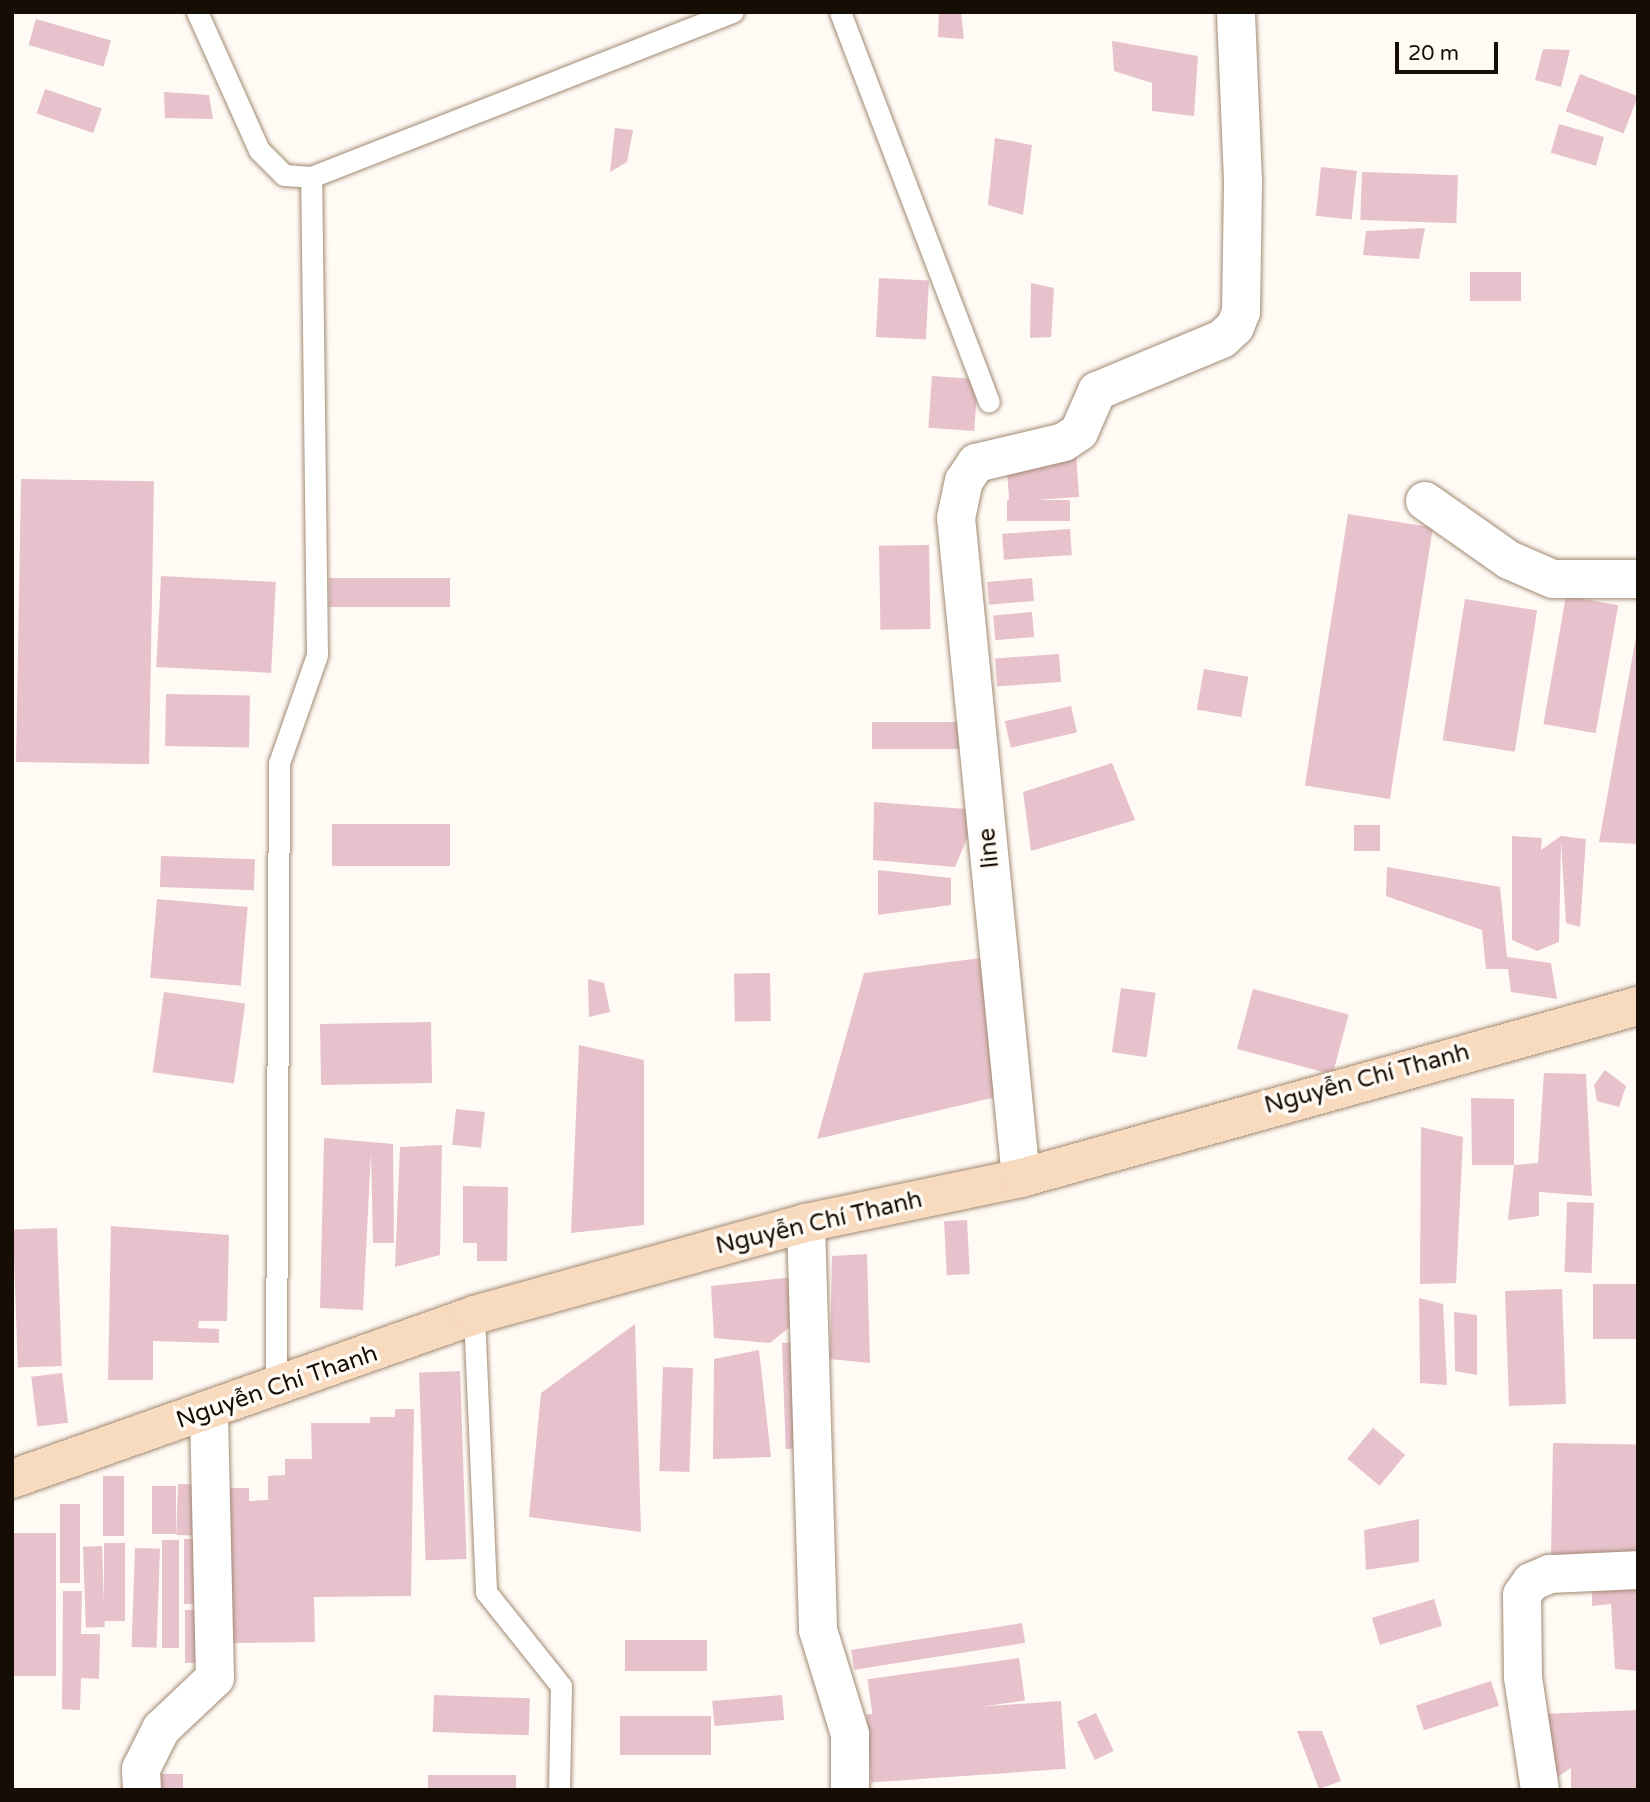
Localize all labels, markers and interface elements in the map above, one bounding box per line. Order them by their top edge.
scale bar [1398,28,1501,72]
text: 20 m [1408,41,1459,66]
street label: line [973,827,1005,869]
street label: Nguyễn Chí Thanh [1261,1038,1473,1120]
street label: Nguyễn Chí Thanh [713,1185,925,1261]
street label: Nguyễn Chí Thanh [172,1339,382,1435]

